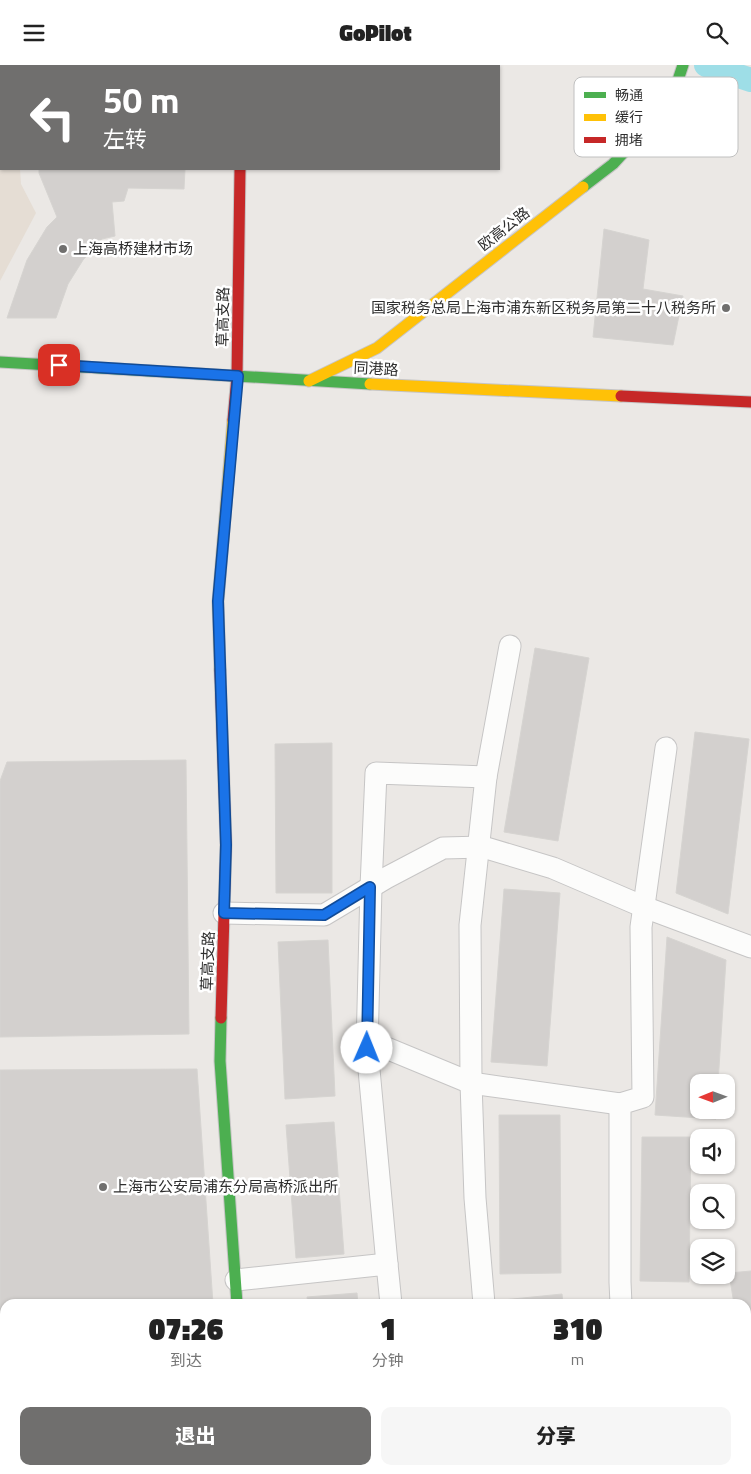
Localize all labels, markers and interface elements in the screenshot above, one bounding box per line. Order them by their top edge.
text: GoPilot [339,16,412,50]
icon: menu [20,19,48,47]
icon: search [703,19,731,47]
text: 50 m [103,73,179,127]
legend [574,77,738,157]
text: 畅通 [615,84,643,105]
icon: left [20,85,85,150]
text: 缓行 [615,106,643,127]
text: 左转 [103,122,147,156]
text: 拥堵 [615,129,643,150]
street label: 欧高公路 [473,201,534,256]
place label: 上海高桥建材市场 [73,237,193,260]
marker: 上海高桥建材市场 [57,243,69,255]
street label: 草高支路 [210,287,235,347]
place label: 国家税务总局上海市浦东新区税务局第二十八税务所 [371,296,716,319]
marker: 国家税务总局上海市浦东新区税务局第二十八税务所 [720,302,732,314]
pin [38,344,80,386]
icon: arrive [45,351,73,379]
street label: 同港路 [353,356,399,381]
street label: 草高支路 [195,931,220,991]
position arrow [340,1021,392,1073]
north arrow [690,1074,735,1119]
map controls [690,1074,735,1284]
button: sound [690,1129,735,1174]
place label: 上海市公安局浦东分局高桥派出所 [113,1175,338,1198]
marker: 上海市公安局浦东分局高桥派出所 [97,1181,109,1193]
button: search [690,1184,735,1229]
button: layers [690,1239,735,1284]
text: 07:26 [149,1306,223,1352]
text: 1 [380,1306,396,1352]
text: 310 [553,1306,602,1352]
text: m [571,1347,584,1371]
text: 到达 [170,1348,202,1372]
text: 分钟 [372,1348,404,1372]
button: 退出 [20,1407,371,1465]
button: 分享 [381,1407,731,1465]

